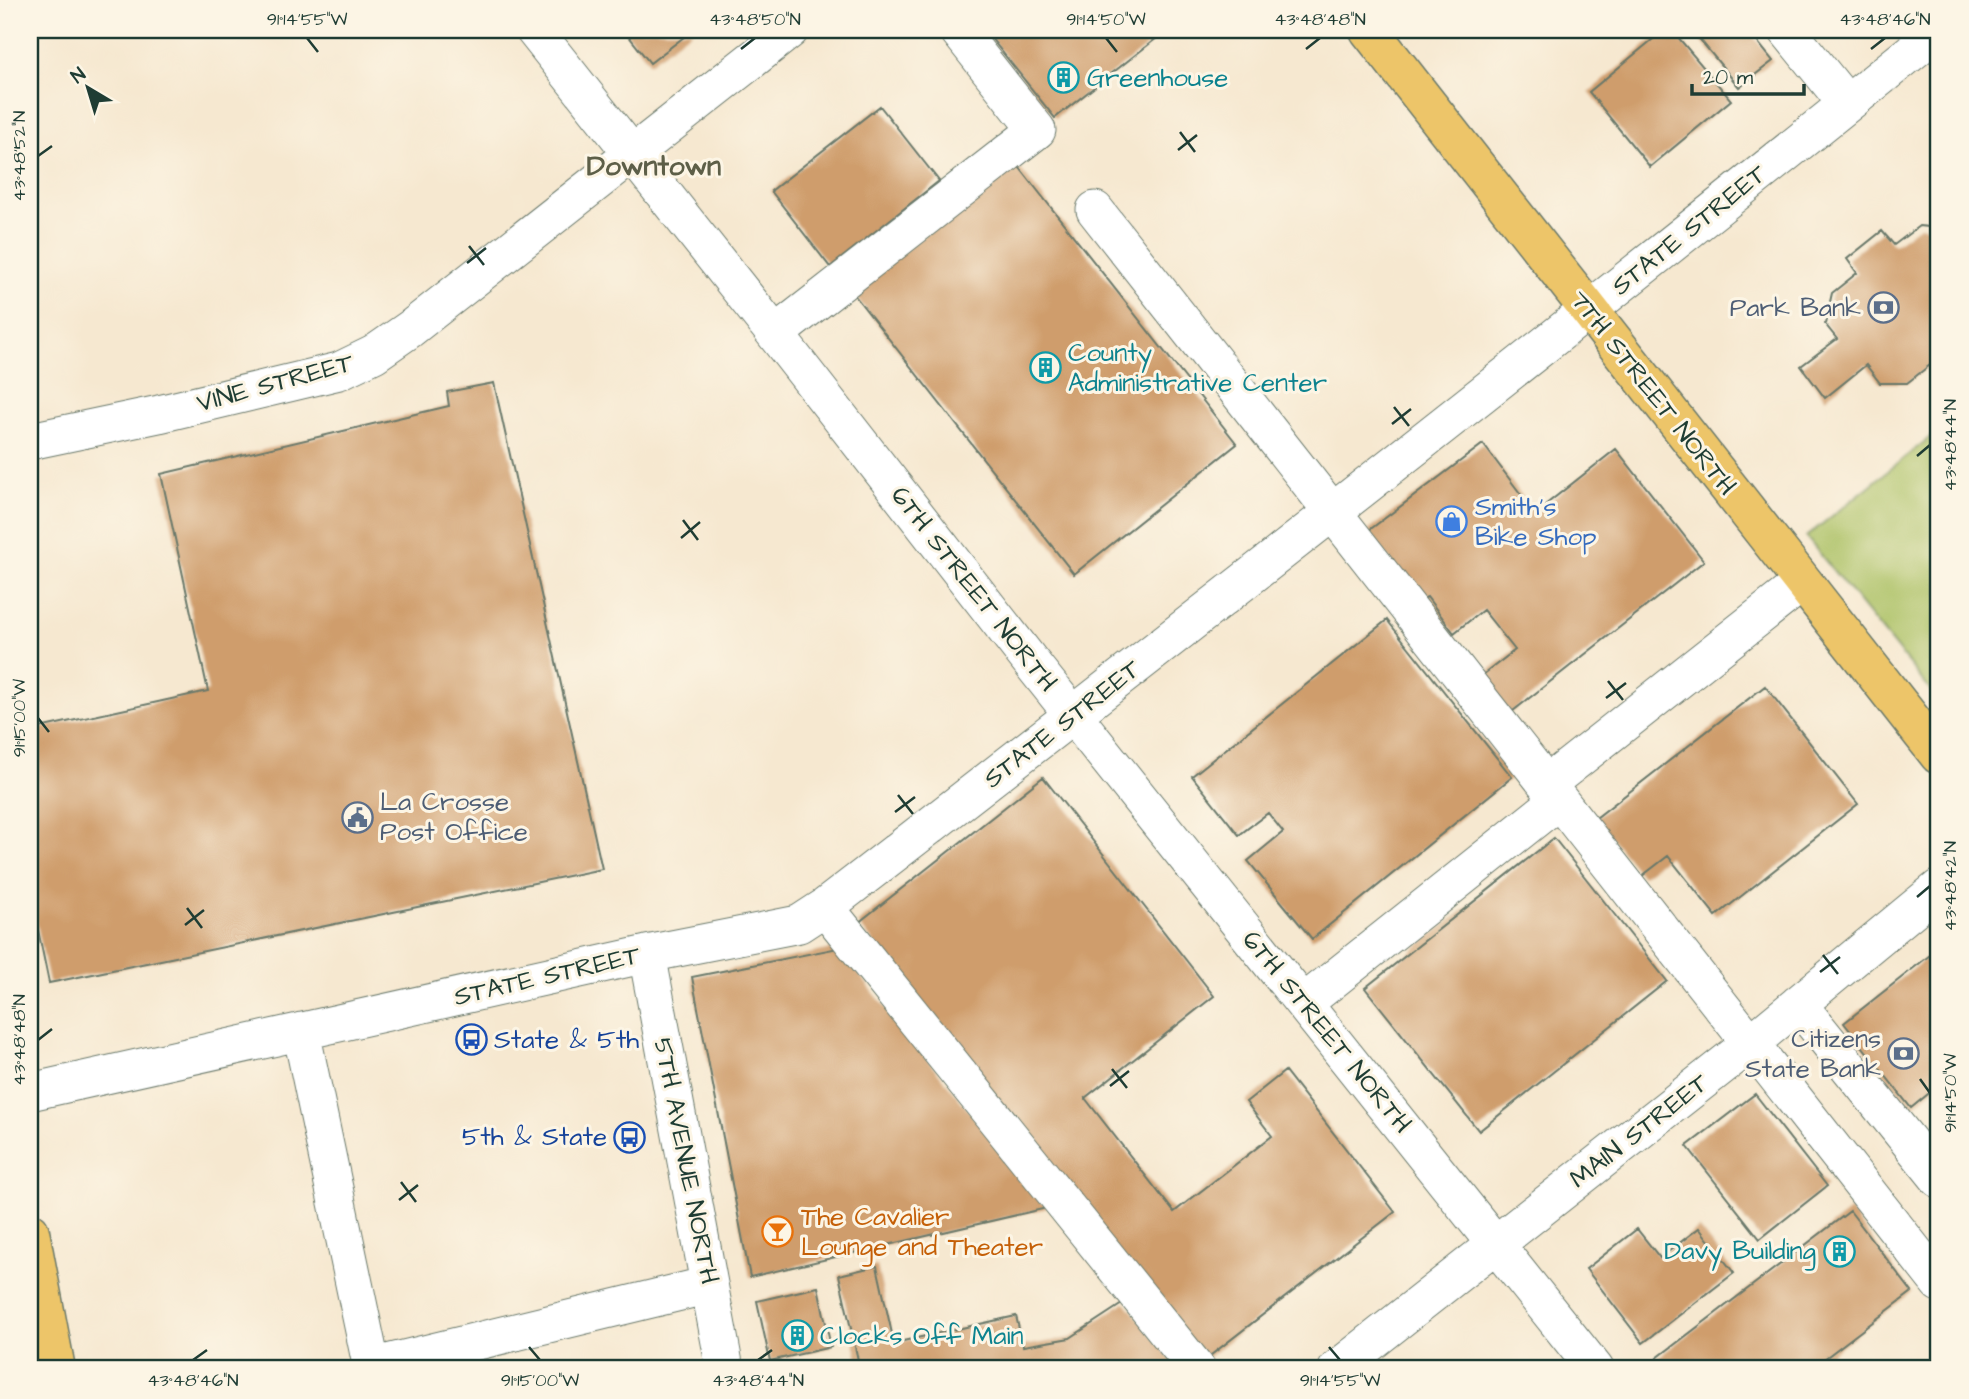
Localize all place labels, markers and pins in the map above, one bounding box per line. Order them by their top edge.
place label: Greenhouse [1087,60,1228,96]
building icon: Greenhouse [1047,61,1081,95]
place label: Park Bank [1730,290,1861,326]
bank icon: Park Bank [1867,291,1901,325]
place label: County Administrative Center [1068,335,1327,401]
building icon: County Administrative Center [1028,351,1062,385]
place label: Smith's Bike Shop [1475,489,1597,555]
shop icon: Smith's Bike Shop [1435,505,1469,539]
place label: La Crosse Post Office [380,784,528,850]
public building icon: La Crosse Post Office [340,800,374,834]
place label: Citizens State Bank [1745,1021,1881,1087]
place label: State & 5th [494,1022,639,1058]
bus stop icon: State & 5th [454,1023,488,1057]
bank icon: Citizens State Bank [1887,1037,1921,1071]
place label: 5th & State [462,1119,607,1155]
bus stop icon: 5th & State [613,1120,647,1154]
place label: The Cavalier Lounge and Theater [801,1199,1043,1267]
bar icon: The Cavalier Lounge and Theater [761,1215,795,1249]
place label: Davy Building [1664,1233,1816,1271]
building icon: Davy Building [1822,1234,1856,1268]
place label: Clocks Off Main [820,1318,1023,1354]
building icon: Clocks Off Main [780,1319,814,1353]

